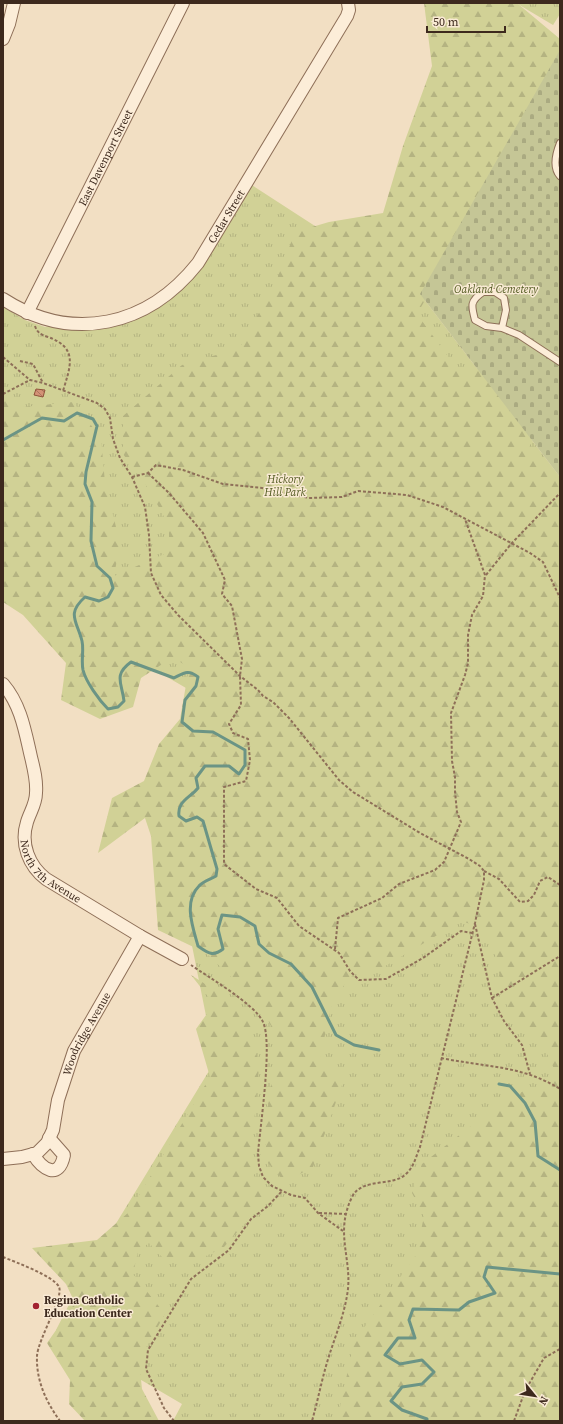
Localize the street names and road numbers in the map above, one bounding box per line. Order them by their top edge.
street label: East Davenport Street [75,107,136,208]
street label: Cedar Street [204,187,248,246]
street label: North 7th Avenue [17,839,84,906]
street label: Woodridge Avenue [59,989,114,1077]

